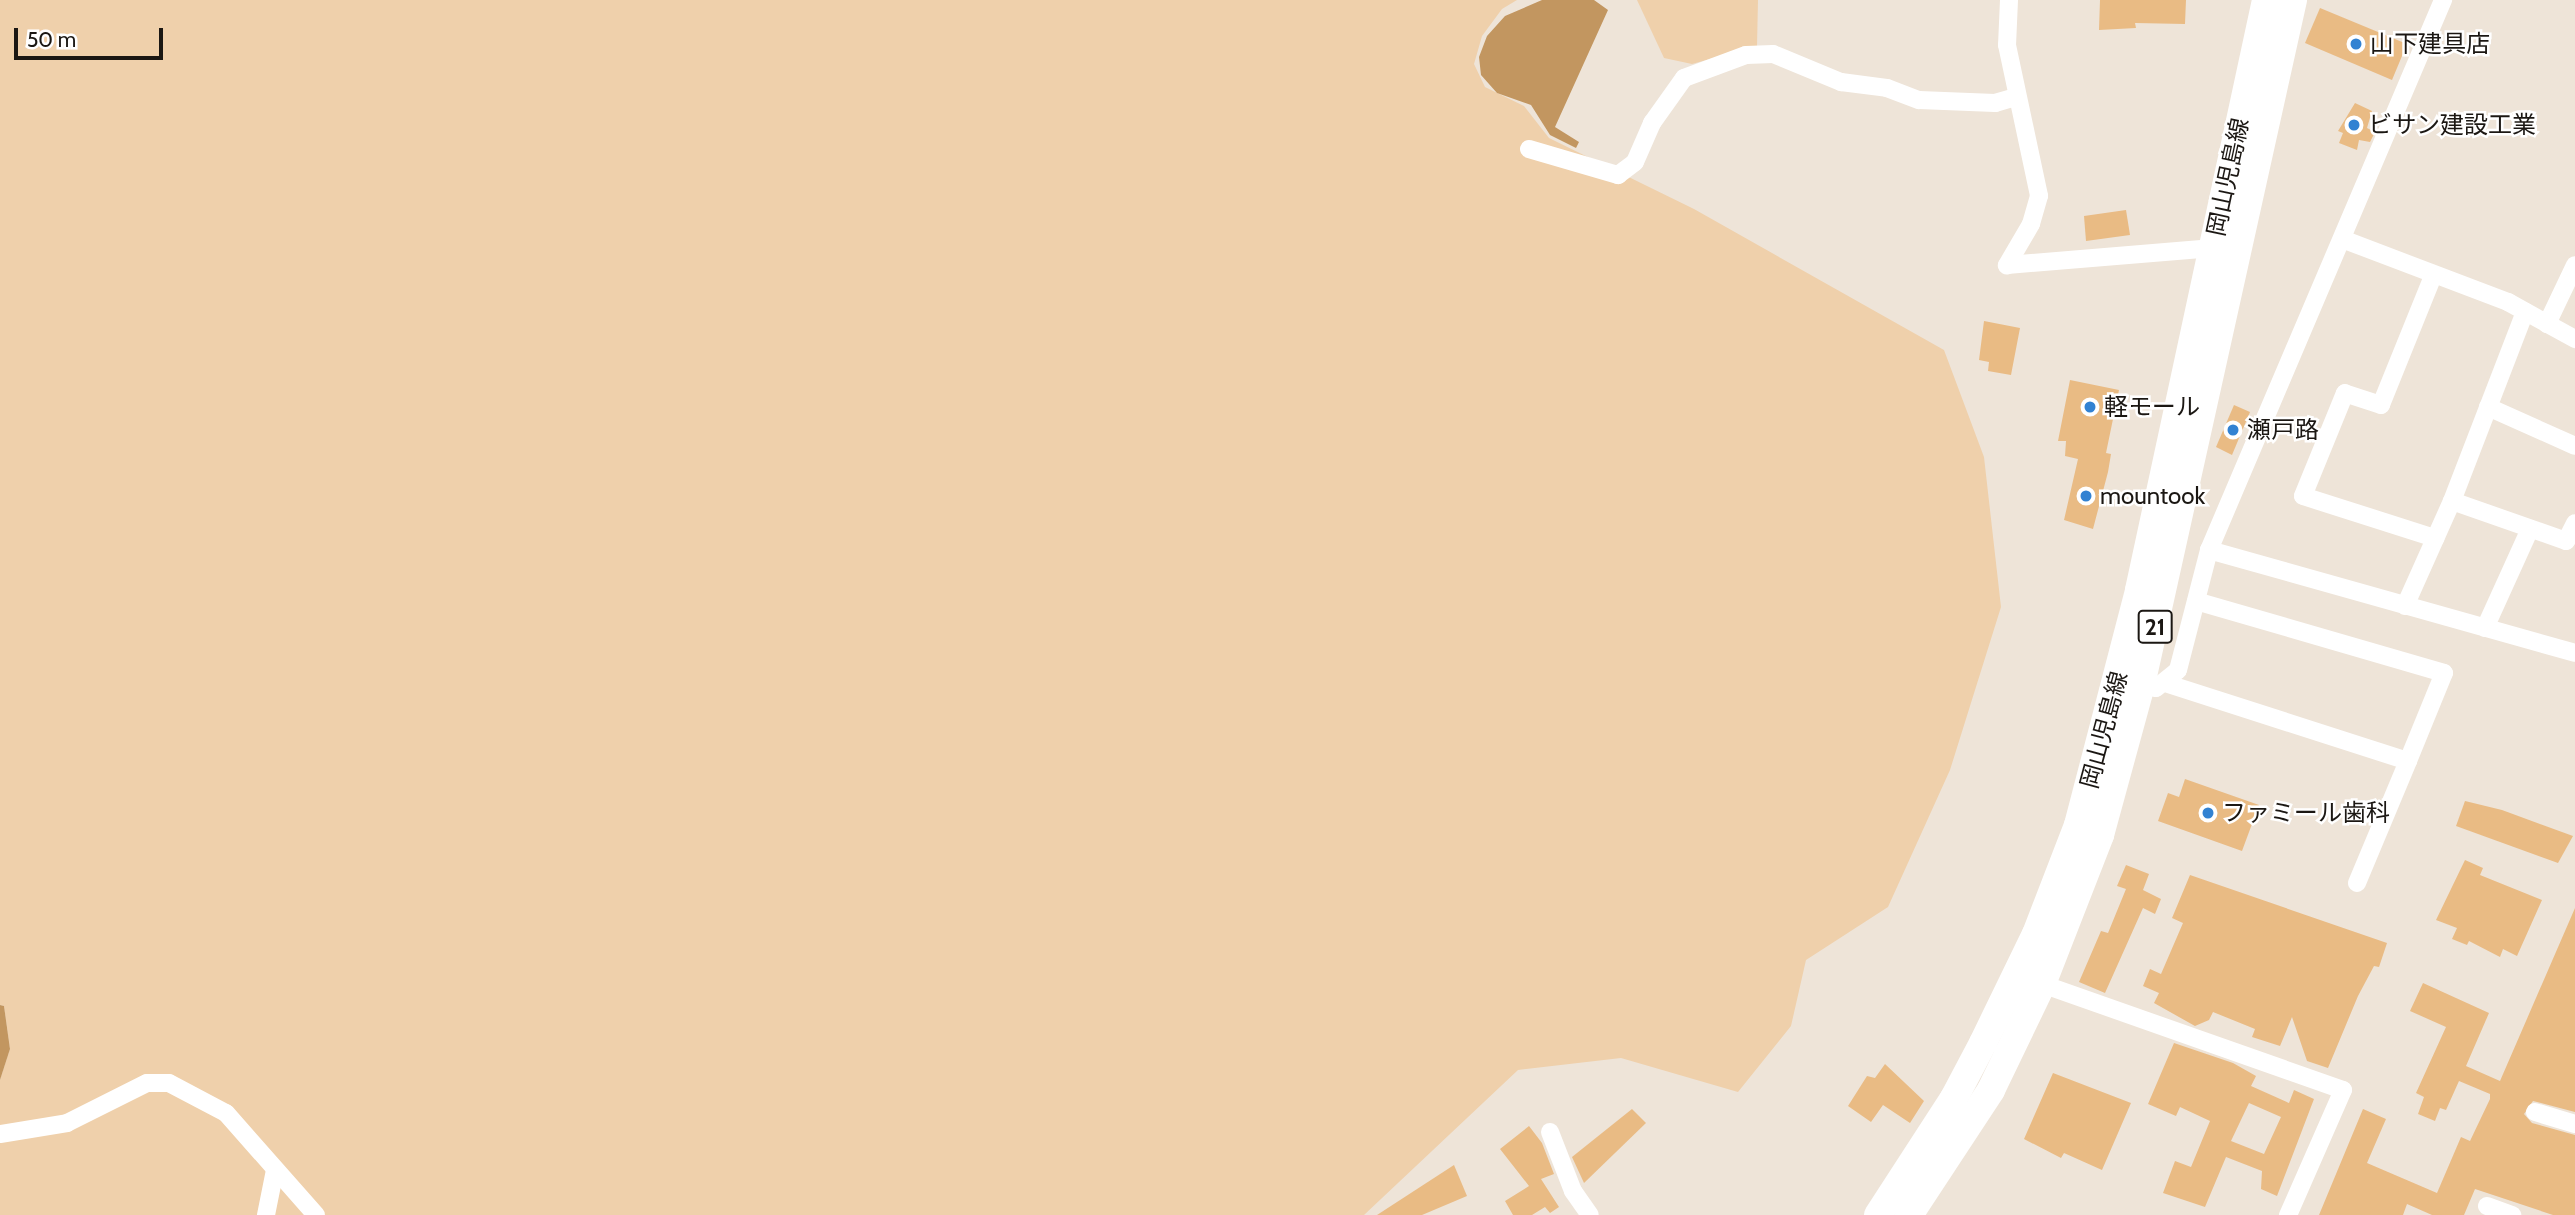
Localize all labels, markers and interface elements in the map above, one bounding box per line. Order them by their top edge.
scale bar [18,14,166,58]
text: 50 m [27,27,76,52]
place label: 山下建具店 [2370,30,2490,58]
marker: 山下建具店 [2348,36,2364,52]
place label: ビサン建設工業 [2368,111,2536,139]
street label: 岡山児島線 [2201,115,2255,239]
marker: ビサン建設工業 [2346,117,2362,133]
place label: 軽モール [2104,393,2200,421]
marker: 軽モール [2082,399,2098,415]
place label: 瀬戸路 [2247,416,2319,444]
marker: 瀬戸路 [2225,422,2241,438]
place label: mountook [2100,482,2205,510]
marker: mountook [2078,488,2094,504]
road number: 21 [2138,608,2172,646]
street label: 岡山児島線 [2075,668,2133,792]
place label: ファミール歯科 [2222,799,2390,827]
marker: ファミール歯科 [2200,805,2216,821]

